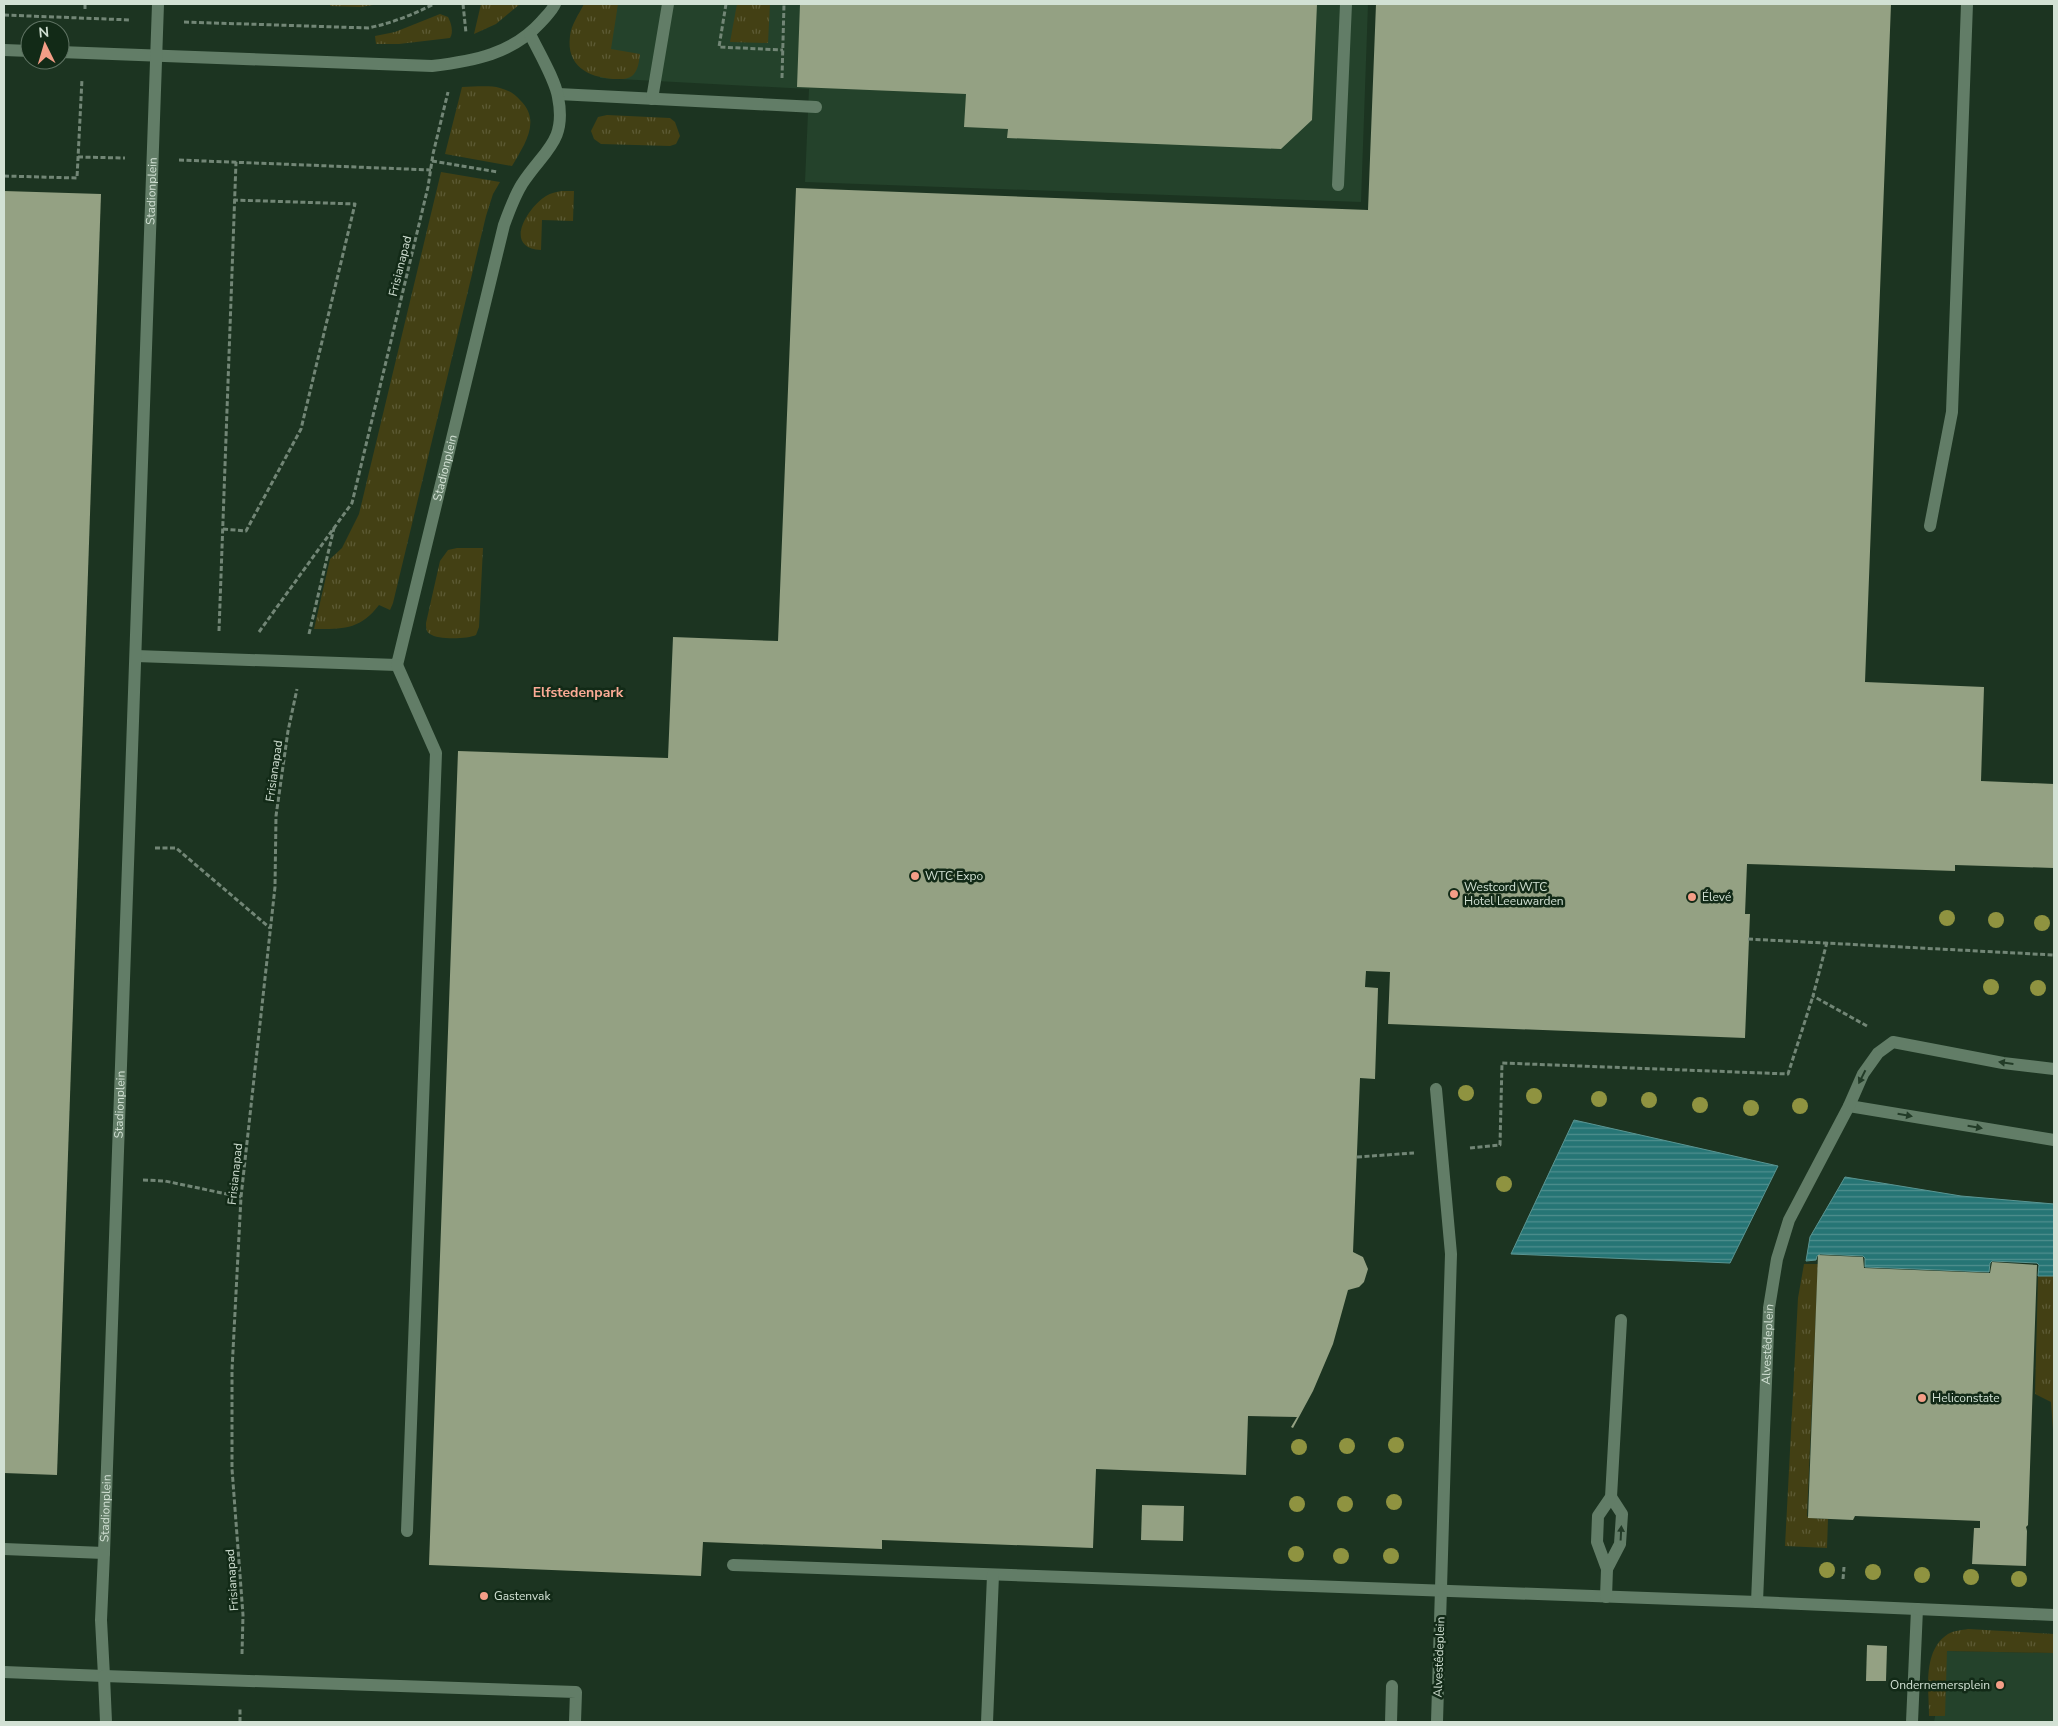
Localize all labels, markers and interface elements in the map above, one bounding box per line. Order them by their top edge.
north arrow [20,20,70,70]
text: N [38,23,50,42]
street label: Stadionplein [142,157,161,225]
street label: Frisianapad [385,234,415,298]
street label: Stadionplein [429,433,461,503]
district label: Elfstedenpark [533,683,624,702]
street label: Frisianapad [262,739,286,803]
place label: WTC Expo [925,868,984,884]
marker: WTC Expo [909,870,921,882]
place label: Westcord WTC Hotel Leeuwarden [1464,879,1564,909]
marker: Westcord WTC Hotel Leeuwarden [1448,888,1460,900]
place label: Élevé [1702,889,1731,905]
marker: Élevé [1686,891,1698,903]
one-way arrow [1998,1059,2014,1067]
street label: Stadionplein [110,1070,129,1139]
one-way arrow [1858,1070,1866,1085]
one-way arrow [1898,1112,1914,1120]
one-way arrow [1968,1124,1984,1132]
street label: Frisianapad [224,1142,246,1206]
street label: Alvestêdeplein [1758,1303,1778,1385]
place label: Heliconstate [1932,1390,2000,1406]
marker: Heliconstate [1916,1392,1928,1404]
street label: Stadionplein [96,1474,115,1542]
one-way arrow [1617,1525,1625,1541]
street label: Frisianapad [222,1549,242,1611]
place label: Gastenvak [494,1588,551,1604]
marker: Gastenvak [478,1590,490,1602]
street label: Alvestêdeplein [1430,1616,1448,1698]
place label: Ondernemersplein [1890,1677,1990,1693]
marker: Ondernemersplein [1994,1679,2006,1691]

